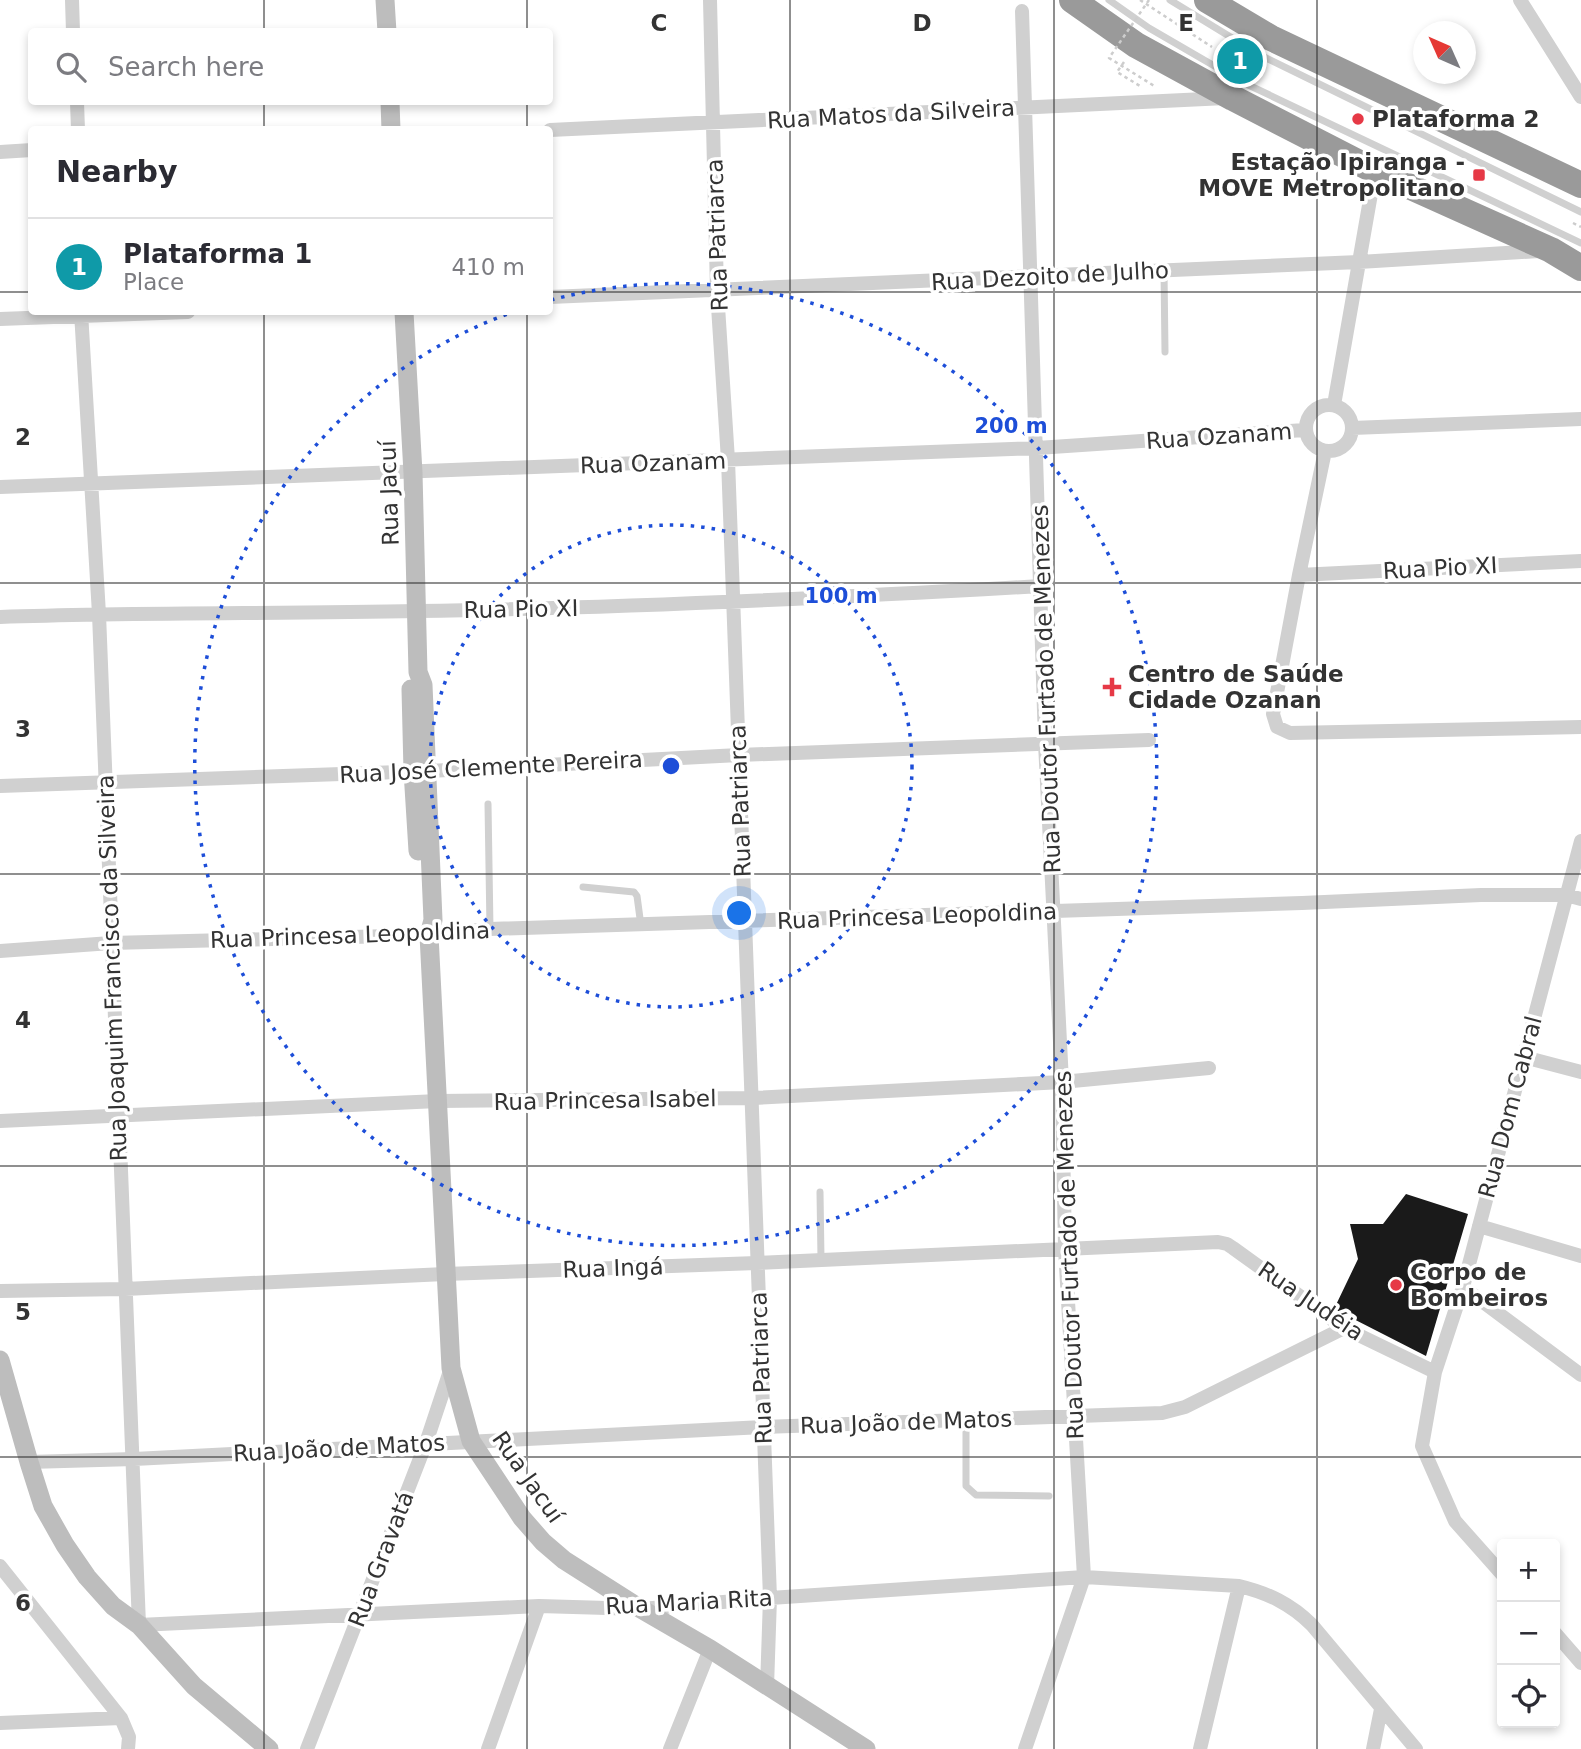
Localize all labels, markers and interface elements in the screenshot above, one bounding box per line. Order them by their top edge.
text: C [651,10,667,36]
text: D [912,10,932,36]
text: E [1178,10,1194,36]
north arrow [1413,21,1476,84]
search box [28,28,553,105]
pin: 1 [1217,35,1263,87]
icon: search [52,48,90,86]
text: Search here [108,52,264,82]
street label: Rua Matos da Silveira [766,95,1016,133]
place label: Plataforma 2 [1372,106,1539,132]
marker: Plataforma 2 [1350,111,1366,127]
place label: Estação Ipiranga - MOVE Metropolitano [1198,149,1465,201]
text: Nearby [56,154,178,189]
street label: Rua Patriarca [701,158,733,312]
marker: Estação Ipiranga - MOVE Metropolitano [1471,167,1487,183]
text: Plataforma 1 [123,239,312,269]
text: 1 [71,254,87,280]
text: 410 m [451,254,525,280]
street label: Rua Dezoito de Julho [930,257,1170,295]
text: Place [123,269,184,295]
text: 200 m [974,414,1048,438]
street label: Rua Ozanam [1145,418,1293,454]
text: 2 [15,424,31,450]
street label: Rua Jacuí [374,439,404,546]
street label: Rua Ozanam [579,447,727,479]
street label: Rua Doutor Furtado de Menezes [1027,504,1065,874]
street label: Rua Pio XI [1382,552,1498,584]
text: 100 m [804,584,878,608]
street label: Rua Pio XI [463,595,579,623]
place label: Centro de Saúde Cidade Ozanan [1128,661,1344,713]
marker: Centro de Saúde Cidade Ozanan [1102,677,1122,697]
text: 3 [15,716,31,742]
street label: Rua Patriarca [724,724,756,878]
street label: Rua José Clemente Pereira [339,746,643,788]
centre of rings [659,754,683,778]
street label: Rua Joaquim Francisco da Silveira [92,774,132,1162]
your location [722,896,756,930]
street label: Rua Princesa Leopoldina [776,898,1058,934]
street label: Rua Princesa Leopoldina [209,917,491,953]
text: 4 [15,1007,31,1033]
street label: Rua Dom Cabral [1473,1013,1547,1201]
street label: Rua Doutor Furtado de Menezes [1050,1070,1088,1440]
street label: Rua Princesa Isabel [493,1085,717,1115]
street label: Rua Ingá [562,1253,664,1283]
street label: Rua Judéia [1253,1256,1369,1346]
place label: Corpo de Bombeiros [1410,1259,1548,1311]
marker: Corpo de Bombeiros [1388,1277,1404,1293]
street label: Rua Patriarca [745,1291,777,1445]
text: 5 [15,1299,31,1325]
street label: Rua João de Matos [799,1405,1013,1439]
street label: Rua Jacuí [487,1426,569,1528]
street label: Rua João de Matos [232,1429,446,1467]
street label: Rua Gravatá [343,1488,419,1630]
map controls [1497,1539,1560,1728]
button: + [1497,1539,1560,1602]
street label: Rua Maria Rita [605,1585,773,1619]
text: 6 [15,1590,31,1616]
button: − [1497,1602,1560,1665]
button: locate [1497,1665,1560,1728]

